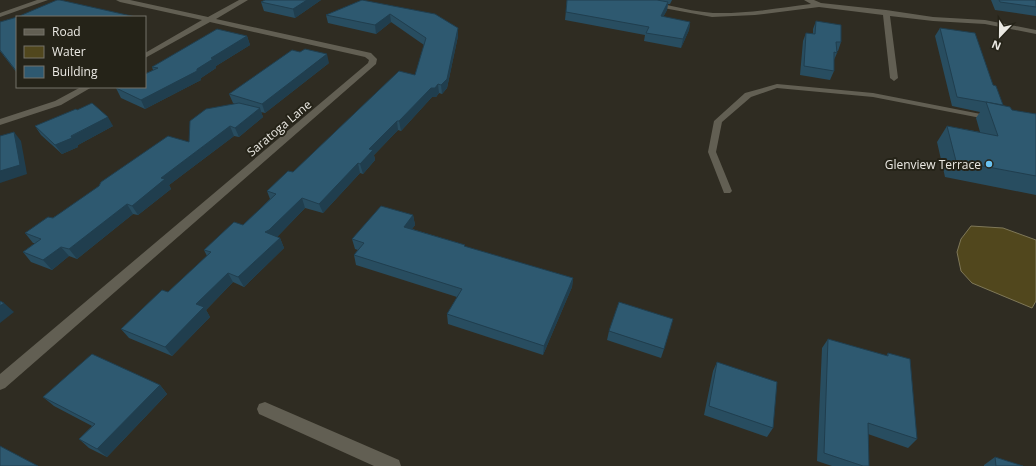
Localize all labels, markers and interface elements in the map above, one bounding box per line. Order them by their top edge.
legend [16,16,146,88]
north arrow [980,16,1020,56]
text: Road [52,23,81,40]
text: N [989,37,1003,54]
text: Water [52,43,86,60]
text: Building [52,63,98,80]
street label: Saratoga Lane [243,96,315,160]
place label: Glenview Terrace [885,156,981,173]
marker: Glenview Terrace [984,159,994,169]

